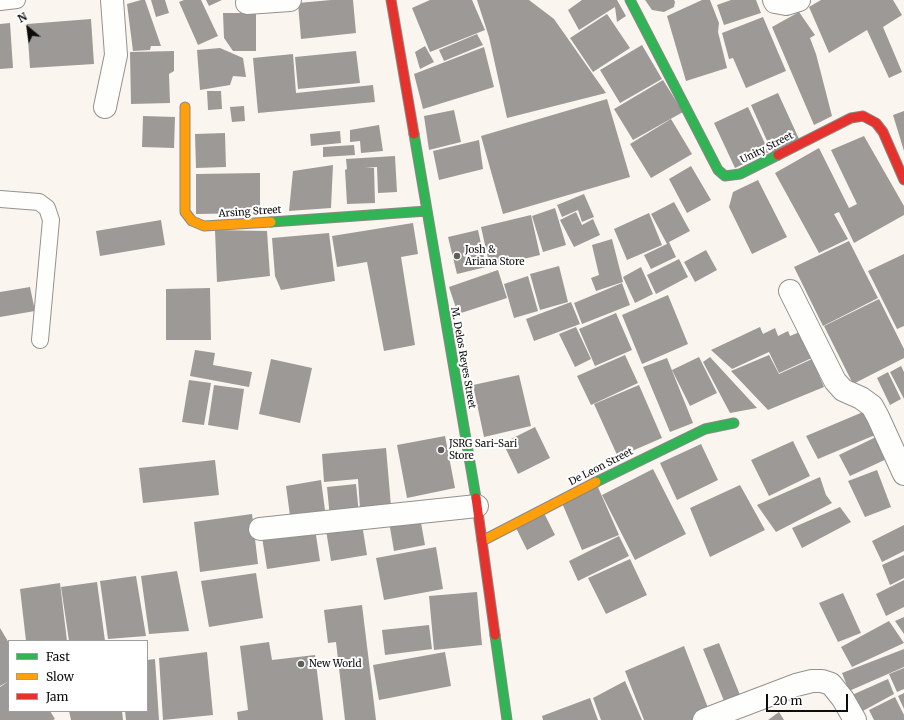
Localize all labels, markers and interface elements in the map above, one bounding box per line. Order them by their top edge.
north arrow [8,8,48,48]
text: N [15,9,29,26]
street label: Unity Street [739,130,795,166]
street label: Arsing Street [218,204,282,220]
place label: Josh & Ariana Store [465,244,524,268]
marker: Josh & Ariana Store [452,251,462,261]
street label: M. Delos Reyes Street [448,306,478,410]
place label: JSRG Sari-Sari Store [449,438,517,462]
marker: JSRG Sari-Sari Store [436,445,446,455]
street label: De Leon Street [567,446,635,488]
legend [8,640,148,712]
text: Fast [46,649,70,664]
place label: New World [309,658,361,670]
marker: New World [296,659,306,669]
text: Slow [46,669,74,684]
scale bar [768,686,850,712]
text: Jam [46,689,68,704]
text: 20 m [773,693,802,708]

